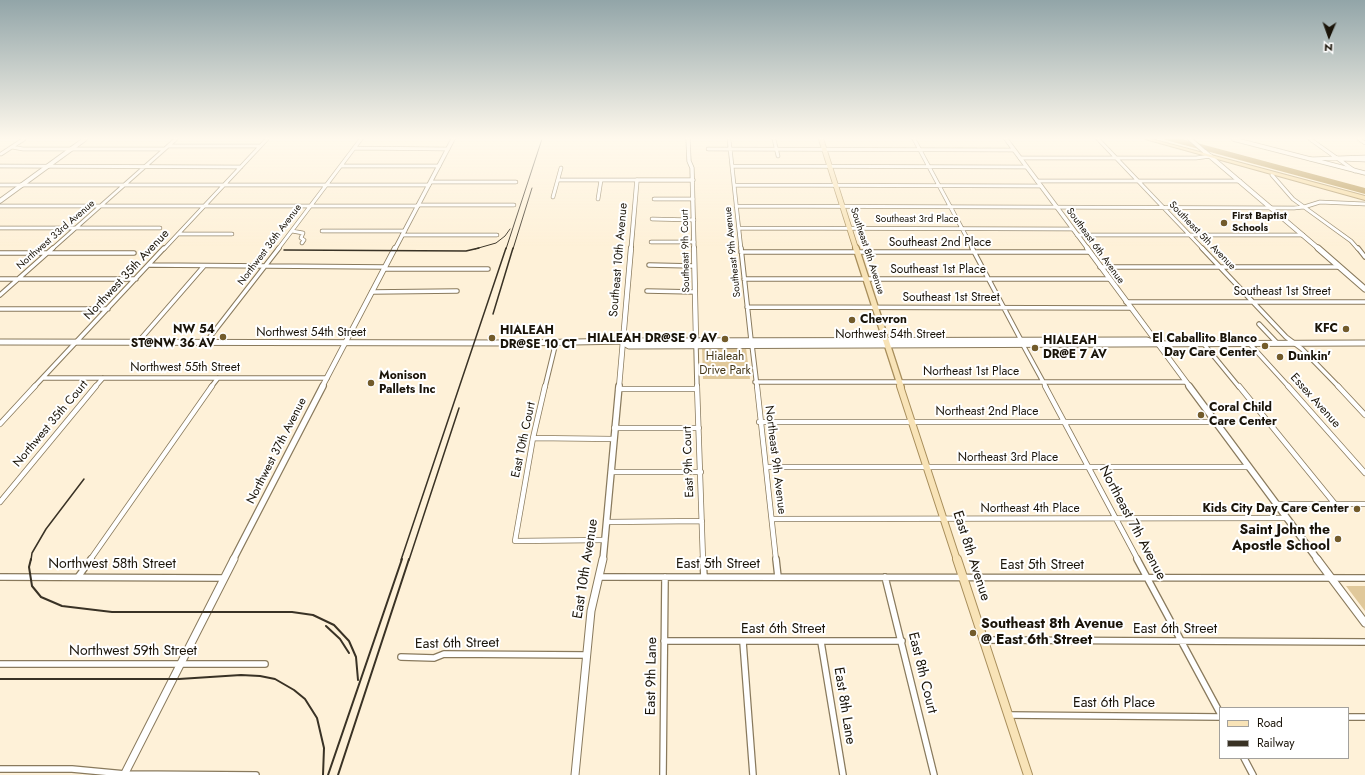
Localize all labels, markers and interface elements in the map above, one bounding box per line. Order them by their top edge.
north arrow [1309,16,1349,56]
text: N [1324,40,1333,56]
street label: Northwest 33rd Avenue [14,198,98,272]
street label: Southeast 5th Avenue [1166,199,1238,273]
street label: Northwest 36th Avenue [236,202,304,288]
street label: Southeast 10th Avenue [607,202,631,318]
street label: Southeast 9th Avenue [722,206,744,298]
street label: Southeast 8th Avenue [847,206,887,296]
street label: Southeast 6th Avenue [1063,206,1127,286]
street label: Southeast 9th Court [679,209,693,293]
place label: First Baptist Schools [1232,211,1287,234]
street label: Southeast 3rd Place [875,214,959,226]
marker: First Baptist Schools [1219,218,1229,228]
street label: Northwest 35th Avenue [81,227,173,323]
street label: Southeast 2nd Place [889,236,991,250]
street label: Southeast 1st Place [890,263,986,277]
street label: Southeast 1st Street [1233,285,1331,299]
street label: Southeast 1st Street [902,291,1000,305]
place label: Chevron [860,313,907,327]
marker: Chevron [847,315,857,325]
place label: KFC [1315,322,1338,336]
place label: NW 54 ST@NW 36 AV [131,323,215,351]
place label: HIALEAH DR@SE 10 CT [500,324,577,352]
marker: KFC [1341,324,1351,334]
street label: Northwest 54th Street [256,326,366,340]
street label: Northwest 54th Street [835,328,945,342]
marker: NW 54 ST@NW 36 AV [218,332,228,342]
place label: HIALEAH DR@SE 9 AV [587,332,717,346]
place label: El Caballito Blanco Day Care Center [1152,332,1257,360]
marker: HIALEAH DR@SE 10 CT [487,333,497,343]
marker: HIALEAH DR@SE 9 AV [720,334,730,344]
place label: HIALEAH DR@E 7 AV [1043,334,1107,362]
marker: El Caballito Blanco Day Care Center [1260,341,1270,351]
marker: HIALEAH DR@E 7 AV [1030,343,1040,353]
park label: Hialeah Drive Park [699,350,751,378]
place label: Dunkin' [1288,350,1331,364]
marker: Dunkin' [1275,352,1285,362]
street label: Northwest 55th Street [130,361,240,375]
street label: Northeast 1st Place [923,365,1019,379]
place label: Monison Pallets Inc [379,369,435,397]
street label: Essex Avenue [1287,371,1343,431]
street label: Northwest 35th Court [11,378,91,470]
marker: Monison Pallets Inc [366,378,376,388]
street label: Northwest 37th Avenue [244,395,310,507]
street label: East 10th Court [509,401,539,479]
place label: Coral Child Care Center [1209,401,1277,429]
street label: Northeast 9th Avenue [761,405,789,515]
street label: Northeast 2nd Place [935,405,1039,419]
marker: Coral Child Care Center [1196,410,1206,420]
street label: East 9th Court [681,426,697,498]
street label: Northeast 3rd Place [958,451,1058,465]
street label: Northeast 7th Avenue [1095,463,1169,583]
street label: Northeast 4th Place [980,502,1080,516]
place label: Kids City Day Care Center [1202,502,1349,516]
marker: Kids City Day Care Center [1352,504,1362,514]
street label: East 8th Avenue [949,509,993,603]
street label: East 10th Avenue [570,518,602,620]
place label: Saint John the Apostle School [1232,523,1330,556]
marker: Saint John the Apostle School [1333,534,1343,544]
street label: Northwest 58th Street [48,557,176,573]
street label: East 5th Street [676,557,760,573]
street label: East 5th Street [1000,558,1084,574]
place label: Southeast 8th Avenue @ East 6th Street [981,617,1123,650]
street label: East 6th Street [741,622,825,638]
street label: East 6th Street [1133,622,1217,638]
marker: Southeast 8th Avenue @ East 6th Street [968,628,978,638]
street label: East 8th Court [904,631,940,715]
street label: East 6th Street [415,635,499,653]
street label: East 9th Lane [643,637,661,715]
street label: Northwest 59th Street [69,644,197,660]
street label: East 8th Lane [830,666,858,746]
street label: East 6th Place [1073,696,1155,712]
legend [1219,707,1349,759]
text: Road [1257,714,1283,732]
text: Railway [1257,734,1295,752]

